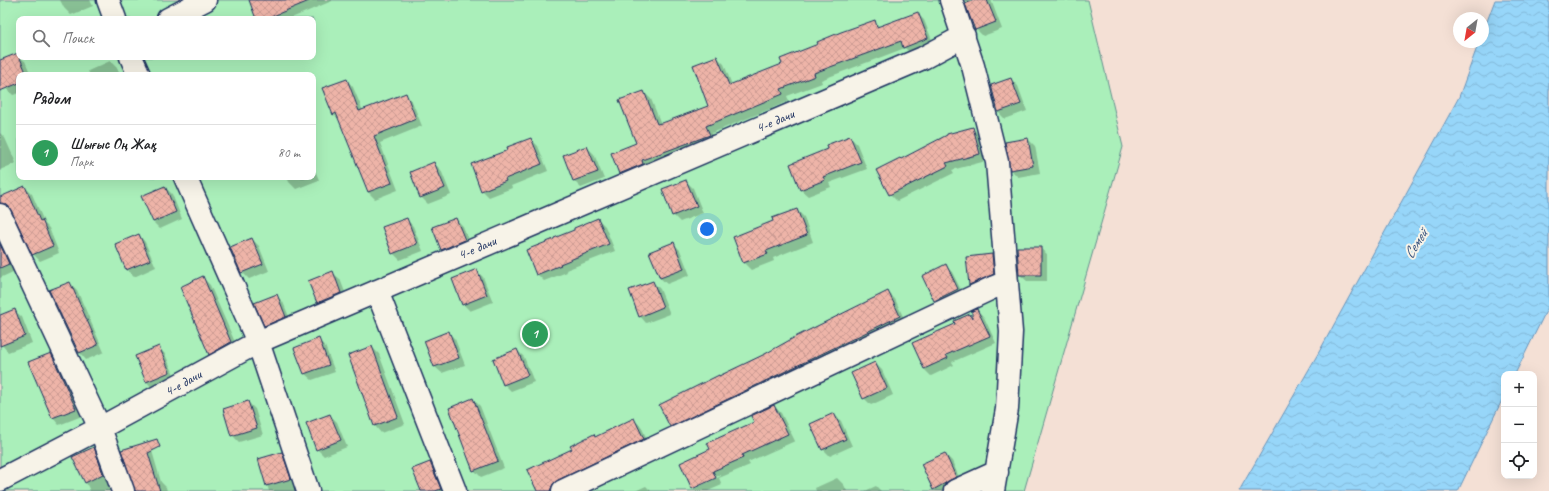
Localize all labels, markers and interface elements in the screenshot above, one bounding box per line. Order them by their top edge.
north arrow [1453,12,1489,48]
search box [16,16,316,60]
icon: search [30,27,52,49]
text: Поиск [62,29,94,48]
text: Рядом [32,88,70,109]
street label: 4-е дачи [754,105,798,137]
text: Шығыс Оң Жақ [70,135,156,154]
text: 1 [42,145,48,161]
text: 80 m [278,145,300,161]
text: Парк [70,154,93,170]
your location [697,219,717,239]
water label: Семей [1400,223,1434,262]
street label: 4-е дачи [456,232,500,264]
pin: 1 [522,319,548,349]
street label: 4-е дачи [162,365,206,400]
map controls [1501,371,1537,479]
button: + [1501,371,1537,407]
button: − [1501,407,1537,443]
button: locate [1501,443,1537,479]

